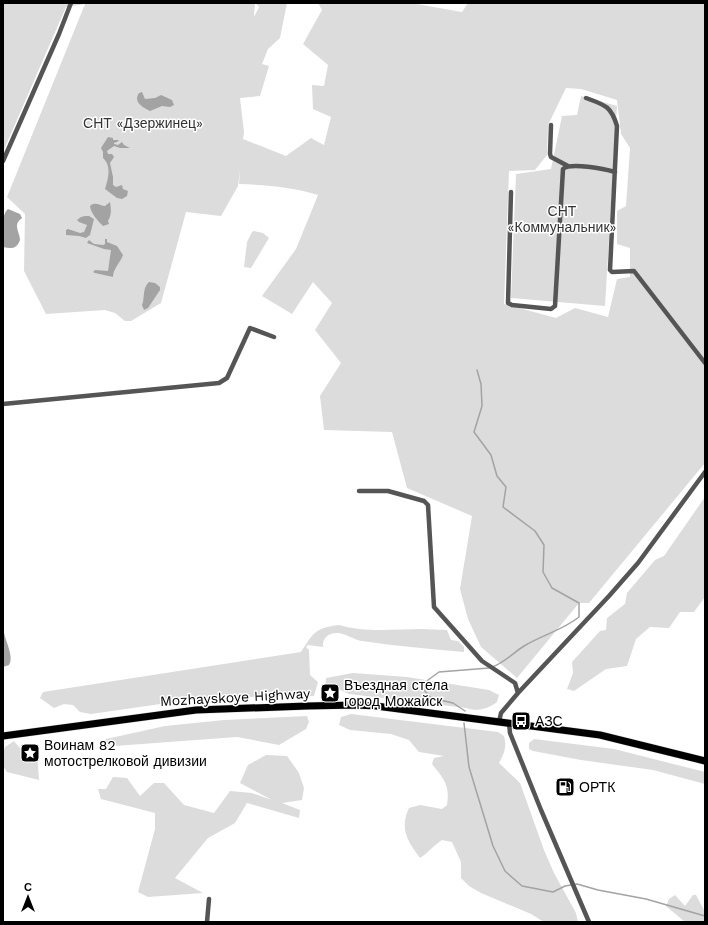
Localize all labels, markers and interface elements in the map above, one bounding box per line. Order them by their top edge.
park label: СНТ «Дзержинец» [83,115,203,131]
park label: СНТ «Коммунальник» [508,203,617,235]
place label: Въездная стела город Можайск [344,677,448,709]
place icon: Въездная стела город Можайск [319,682,341,704]
street label: Mozhayskoye Highway [159,685,311,709]
bus stop icon: АЗС [510,710,532,732]
place label: АЗС [535,713,563,729]
place label: Воинам 82 мотострелковой дивизии [44,737,207,769]
place icon: Воинам 82 мотострелковой дивизии [19,742,41,764]
fuel station icon: ОРТК [554,776,576,798]
place label: ОРТК [579,779,616,795]
north arrow [8,877,48,917]
text: С [24,881,32,894]

